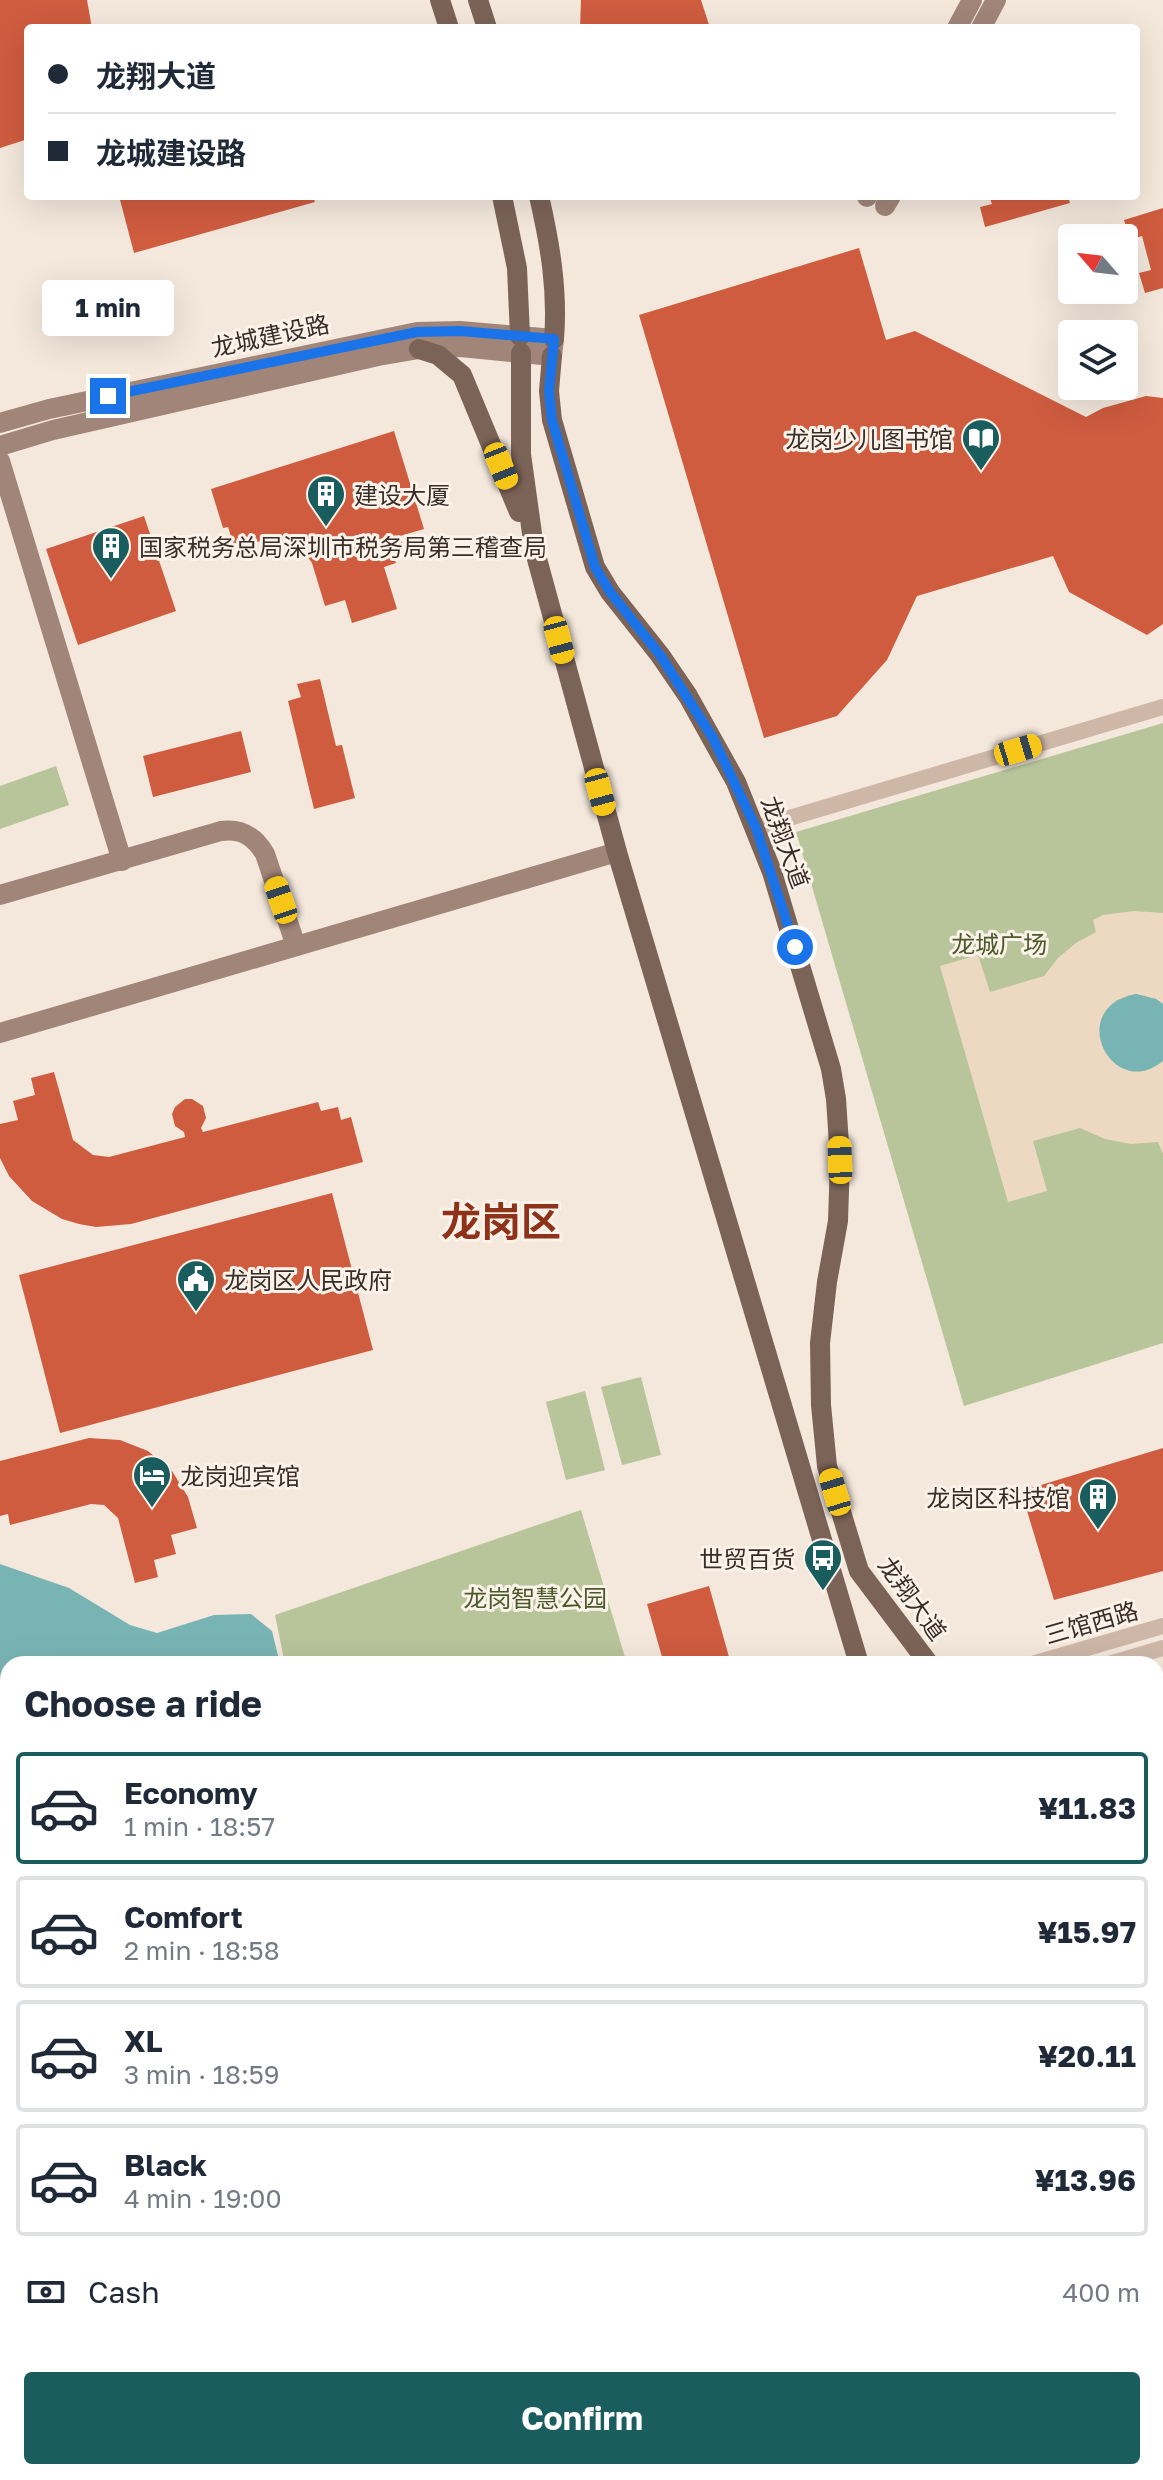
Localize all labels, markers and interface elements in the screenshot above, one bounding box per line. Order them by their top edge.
text: 龙翔大道 [96,58,216,94]
text: 龙城建设路 [96,135,246,171]
north arrow [1058,224,1138,304]
map controls [1058,224,1138,400]
callout: 1 min [42,280,174,336]
text: 1 min [75,292,141,323]
street label: 龙城建设路 [208,308,332,362]
button: layers [1058,320,1138,400]
route end [90,378,126,414]
library icon: 龙岗少儿图书馆 [960,417,1002,472]
place label: 龙岗少儿图书馆 [785,424,953,453]
car [481,439,521,493]
building icon: 建设大厦 [305,473,347,528]
place label: 建设大厦 [354,480,450,509]
building icon: 国家税务总局深圳市税务局第三稽查局 [90,525,132,580]
place label: 国家税务总局深圳市税务局第三稽查局 [139,532,547,561]
car [541,614,577,666]
car [992,732,1044,768]
car [582,766,618,818]
street label: 龙翔大道 [756,792,816,892]
car [262,873,300,927]
route start [777,929,813,965]
park label: 龙城广场 [951,929,1047,958]
car [827,1136,853,1184]
district label: 龙岗区 [441,1197,561,1245]
public building icon: 龙岗区人民政府 [175,1258,217,1313]
place label: 龙岗区人民政府 [224,1265,392,1294]
hotel icon: 龙岗迎宾馆 [131,1454,173,1509]
place label: 龙岗迎宾馆 [180,1461,300,1490]
car [817,1466,853,1518]
building icon: 龙岗区科技馆 [1077,1476,1119,1531]
place label: 龙岗区科技馆 [926,1483,1070,1512]
bus stop icon: 世贸百货 [802,1537,844,1592]
place label: 世贸百货 [699,1544,795,1573]
street label: 龙翔大道 [873,1551,953,1645]
park label: 龙岗智慧公园 [463,1583,607,1612]
street label: 三馆西路 [1041,1595,1141,1649]
text: Choose a ride [24,1682,262,1725]
icon: car [28,1772,100,1844]
text: Economy [124,1775,258,1811]
text: ¥11.83 [1038,1790,1136,1826]
text: 1 min · 18:57 [124,1811,275,1842]
icon: car [28,1896,100,1968]
text: Comfort [124,1899,243,1935]
text: ¥15.97 [1037,1914,1136,1950]
text: 2 min · 18:58 [124,1935,280,1966]
icon: car [28,2020,100,2092]
text: XL [124,2023,163,2059]
text: ¥20.11 [1038,2038,1136,2074]
text: 3 min · 18:59 [124,2059,280,2090]
icon: car [28,2144,100,2216]
text: Black [124,2147,207,2183]
text: ¥13.96 [1035,2162,1136,2198]
text: 4 min · 19:00 [124,2183,282,2214]
icon: cash [24,2270,68,2314]
text: Cash [88,2274,160,2310]
text: 400 m [1062,2277,1140,2308]
button: Confirm [24,2372,1140,2464]

